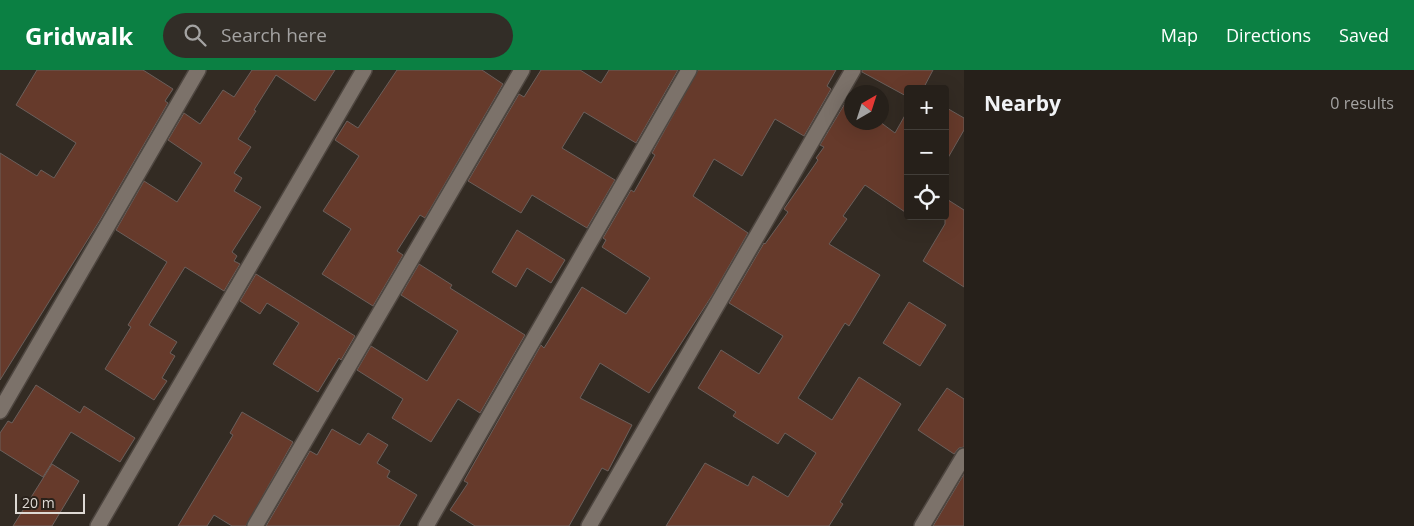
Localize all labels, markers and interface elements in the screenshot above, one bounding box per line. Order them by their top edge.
search box [163,13,513,58]
text: Gridwalk [25,19,133,52]
icon: search [181,21,209,49]
text: Search here [221,22,327,48]
text: Map [1161,23,1198,47]
text: Directions [1226,23,1311,47]
text: Saved [1339,23,1389,47]
north arrow [844,85,889,130]
map controls [904,85,949,220]
button: + [904,85,949,130]
text: Nearby [984,89,1061,117]
text: 0 results [1330,92,1394,114]
button: − [904,130,949,175]
button: locate [904,175,949,220]
scale bar [15,491,85,514]
text: 20 m [22,493,55,512]

